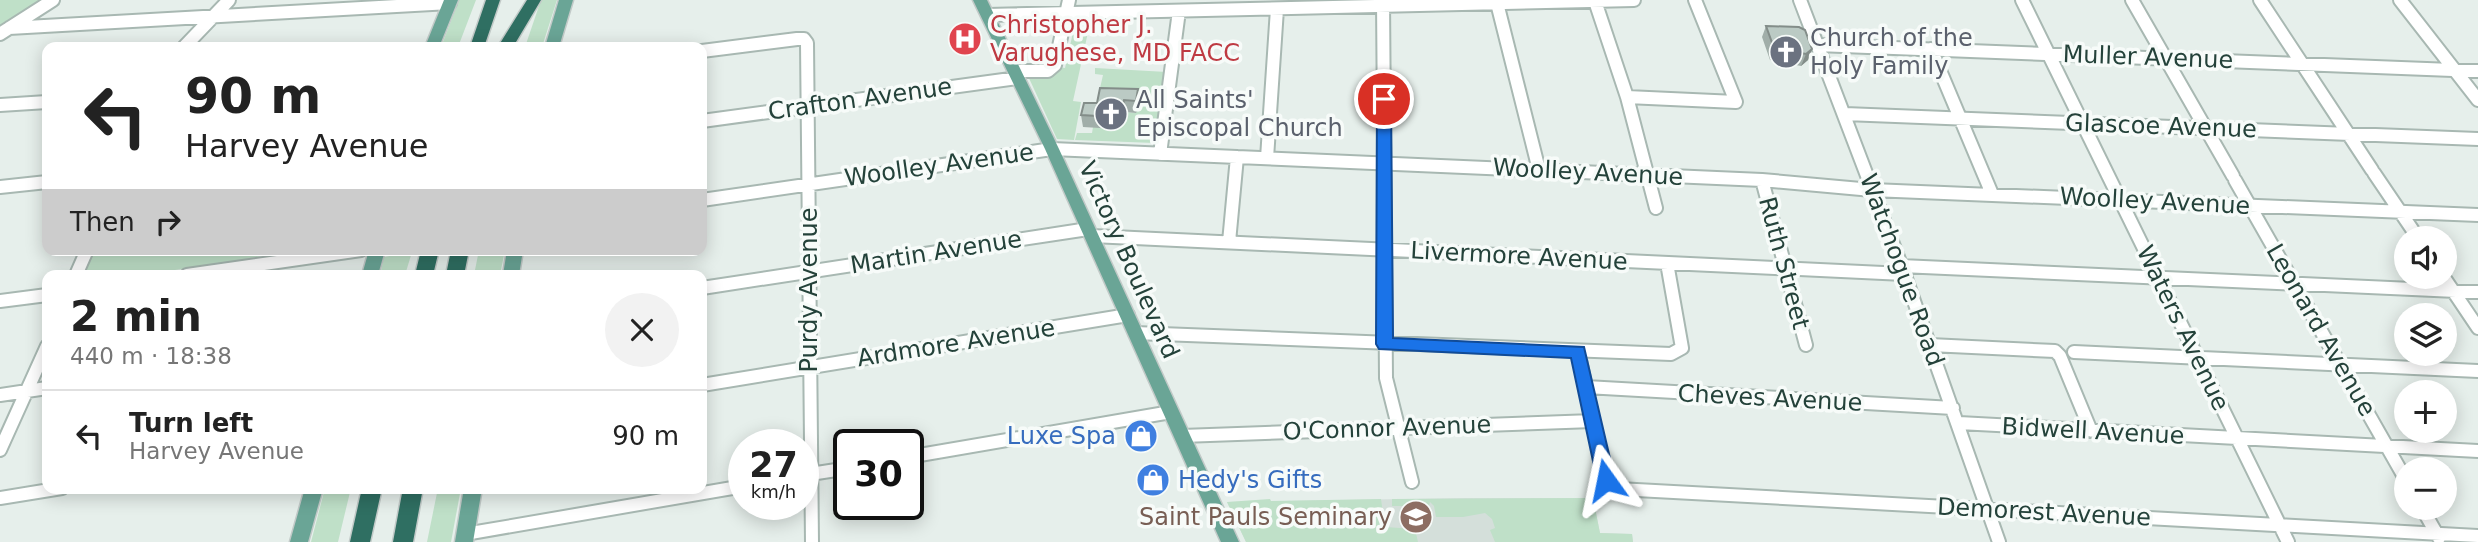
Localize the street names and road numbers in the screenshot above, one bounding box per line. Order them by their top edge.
street label: Muller Avenue [2062,40,2234,74]
street label: Crafton Avenue [766,72,954,126]
street label: Glascoe Avenue [2065,109,2257,143]
street label: Woolley Avenue [843,138,1035,192]
street label: Woolley Avenue [1492,153,1684,191]
street label: Victory Boulevard [1073,157,1185,363]
street label: Watchogue Road [1854,170,1950,370]
street label: Woolley Avenue [2059,182,2251,220]
street label: Ruth Street [1753,194,1815,332]
street label: Purdy Avenue [795,208,823,372]
street label: Martin Avenue [848,225,1024,279]
street label: Livermore Avenue [1410,236,1628,276]
street label: Leonard Avenue [2260,239,2382,421]
street label: Waters Avenue [2131,241,2235,415]
street label: Ardmore Avenue [855,314,1057,372]
street label: Cheves Avenue [1677,379,1863,417]
street label: O'Connor Avenue [1282,410,1492,446]
street label: Bidwell Avenue [2001,412,2185,450]
street label: Demorest Avenue [1936,492,2152,532]

